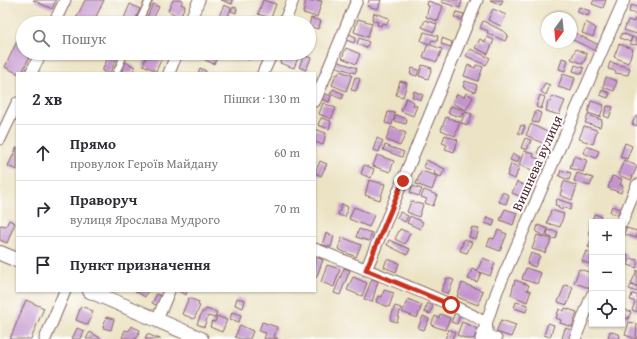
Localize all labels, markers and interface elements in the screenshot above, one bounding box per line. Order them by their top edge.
north arrow [541,12,577,48]
search box [16,16,316,60]
icon: search [30,27,52,49]
text: Пошук [62,28,106,49]
text: 2 хв [32,86,62,111]
text: Пішки · 130 m [223,89,300,108]
street label: Вишнева вулиця [507,112,567,214]
text: Прямо [70,133,116,154]
icon: ahead [32,142,54,164]
text: 60 m [274,143,300,162]
text: провулок Героїв Майдану [70,154,218,173]
route end [394,172,412,190]
text: Праворуч [70,189,137,210]
icon: right [32,198,54,220]
text: 70 m [274,199,300,218]
text: вулиця Ярослава Мудрого [70,210,220,229]
map controls [589,219,625,327]
button: + [589,219,625,255]
icon: arrive [32,254,54,276]
text: Пункт призначення [70,254,211,275]
button: − [589,255,625,291]
button: locate [589,291,625,327]
route start [442,296,460,314]

